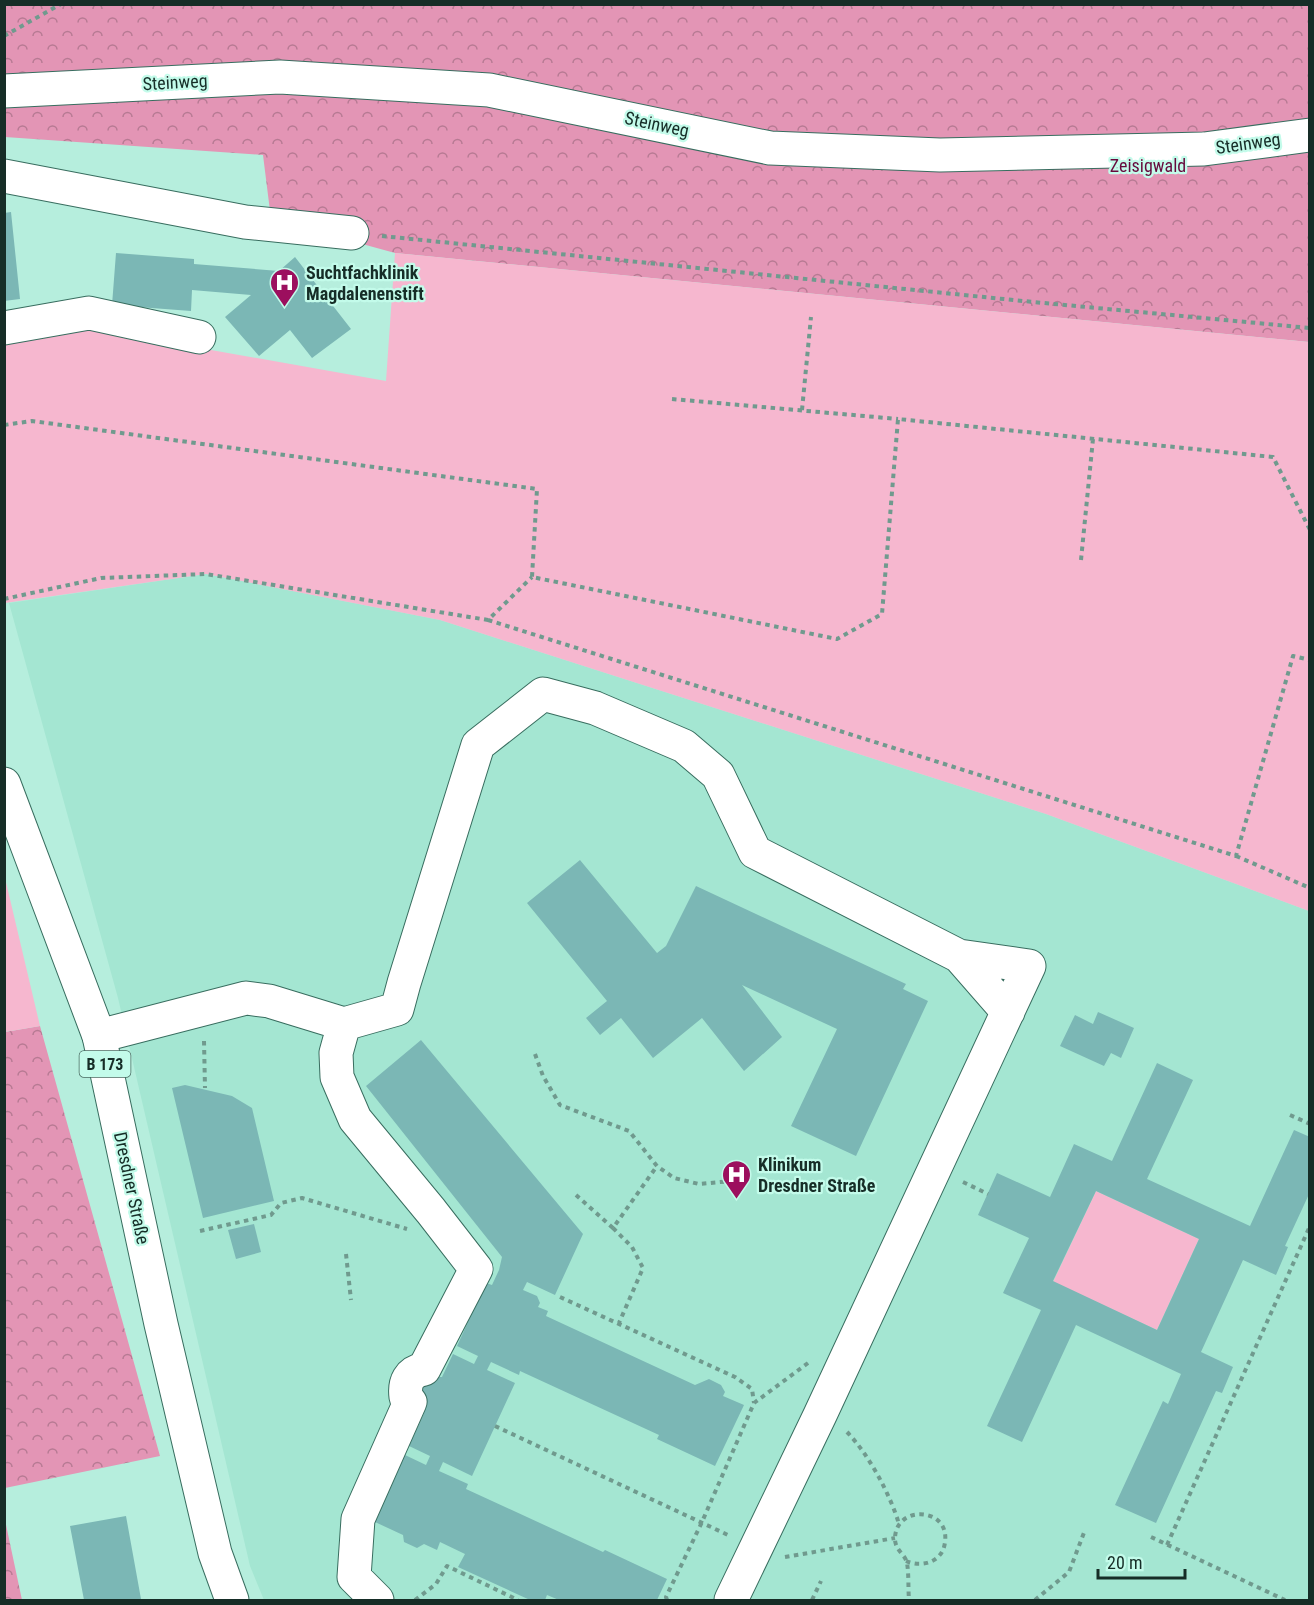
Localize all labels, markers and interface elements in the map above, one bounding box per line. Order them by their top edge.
street label: Steinweg [142,70,208,94]
street label: Steinweg [623,107,691,141]
street label: Steinweg [1214,128,1282,158]
park label: Zeisigwald [1110,155,1186,176]
place label: Suchtfachklinik Magdalenenstift [306,262,424,304]
hospital icon: Suchtfachklinik Magdalenenstift [269,266,301,308]
road number: B 173 [80,1051,130,1077]
street label: Dresdner Straße [110,1130,154,1246]
place label: Klinikum Dresdner Straße [758,1154,876,1196]
hospital icon: Klinikum Dresdner Straße [721,1158,753,1200]
scale bar [1098,1542,1185,1580]
text: 20 m [1107,1552,1142,1573]

